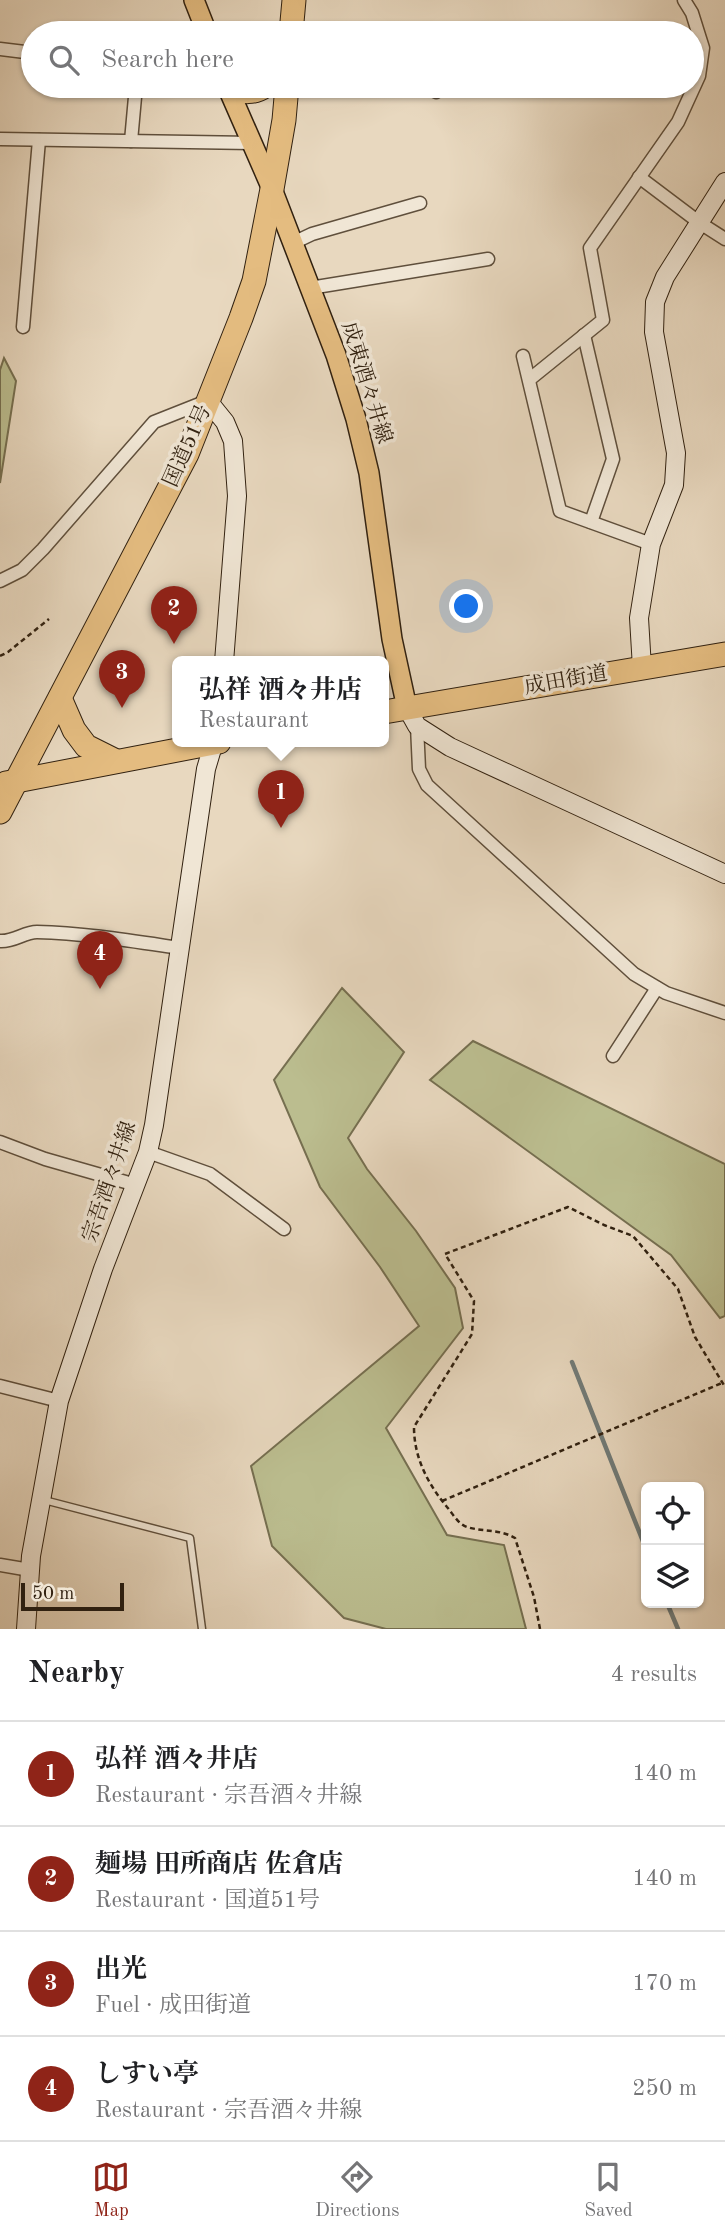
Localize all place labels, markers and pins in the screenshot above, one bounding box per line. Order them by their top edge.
pin: 2 [151,586,197,644]
pin: 3 [99,650,145,708]
pin: 1 [258,770,304,828]
pin: 4 [77,931,123,989]

